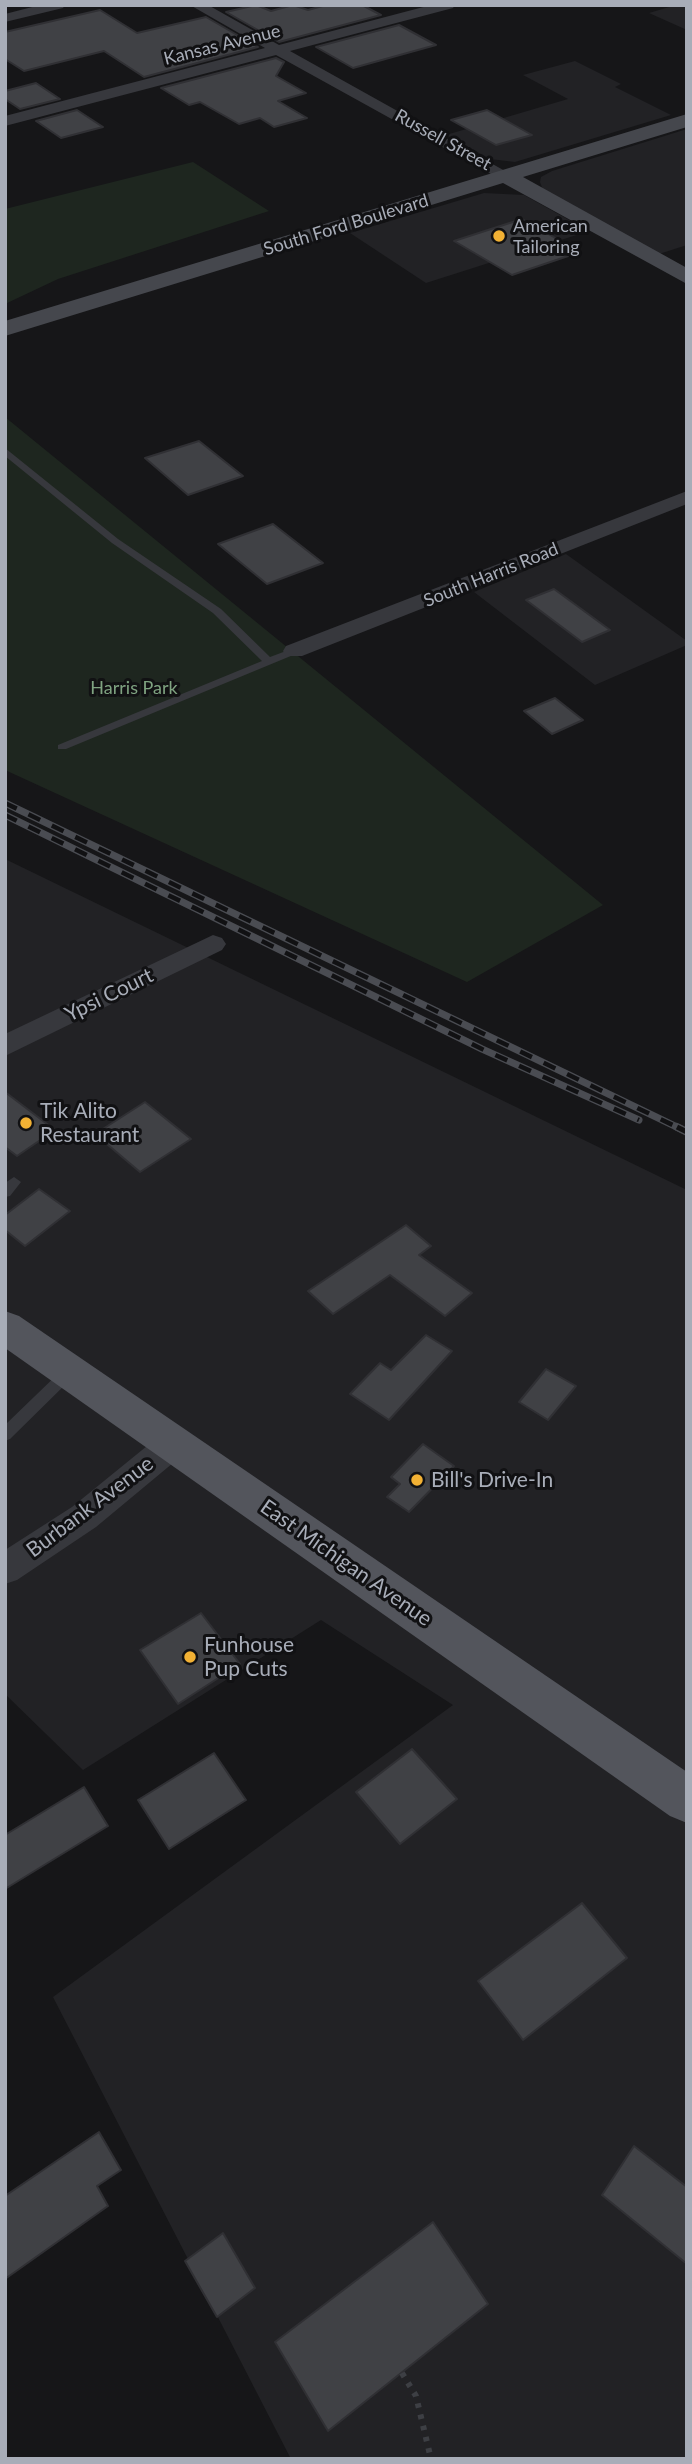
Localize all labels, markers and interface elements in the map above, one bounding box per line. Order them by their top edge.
street label: Kansas Avenue [161,20,283,70]
street label: Russell Street [391,105,495,175]
street label: South Ford Boulevard [261,190,431,260]
place label: American Tailoring [513,215,588,258]
marker: American Tailoring [491,228,507,244]
street label: South Harris Road [421,538,561,612]
park label: Harris Park [90,677,178,699]
street label: Ypsi Court [61,963,157,1027]
place label: Tik Alito Restaurant [40,1098,139,1148]
marker: Tik Alito Restaurant [18,1115,34,1131]
street label: Burbank Avenue [22,1451,158,1563]
place label: Bill's Drive-In [431,1467,553,1493]
marker: Bill's Drive-In [409,1472,425,1488]
street label: East Michigan Avenue [255,1494,437,1632]
place label: Funhouse Pup Cuts [204,1632,294,1682]
marker: Funhouse Pup Cuts [182,1649,198,1665]

